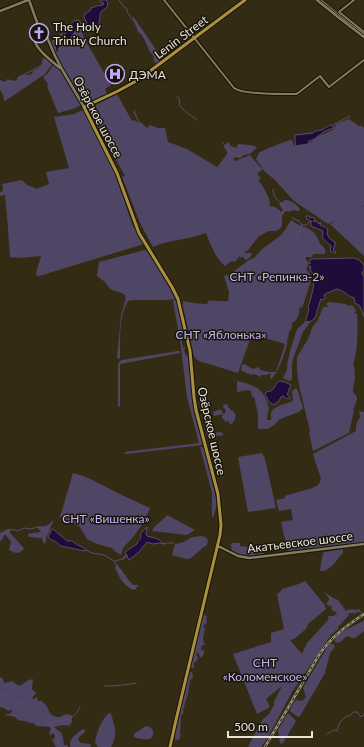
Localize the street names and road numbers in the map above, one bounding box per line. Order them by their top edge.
street label: Lenin Street [151,12,211,62]
street label: Озёрское шоссе [70,74,126,160]
street label: Озёрское шоссе [195,385,229,477]
street label: Акатьевское шоссе [246,528,354,556]

